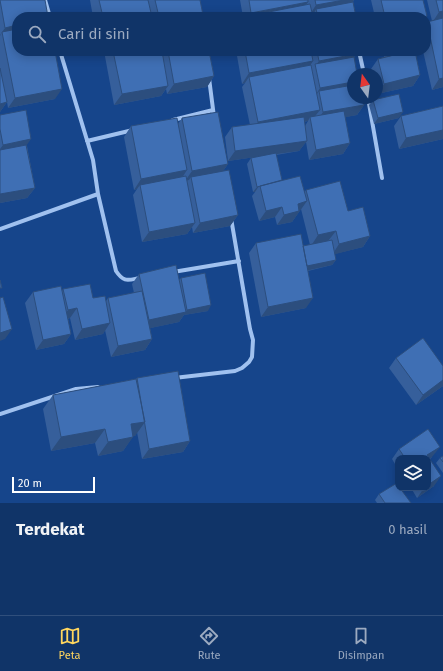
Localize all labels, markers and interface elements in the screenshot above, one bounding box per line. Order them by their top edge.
search box [12,12,431,56]
icon: search [26,23,48,45]
text: Cari di sini [58,25,130,43]
north arrow [347,68,383,104]
map controls [395,455,431,491]
button: layers [395,455,431,491]
scale bar [12,475,95,494]
text: 20 m [18,477,42,490]
text: Terdekat [16,519,85,540]
text: 0 hasil [388,522,427,537]
tab: Peta [59,625,81,662]
tab: Rute [198,625,221,662]
tab: Disimpan [338,625,384,662]

